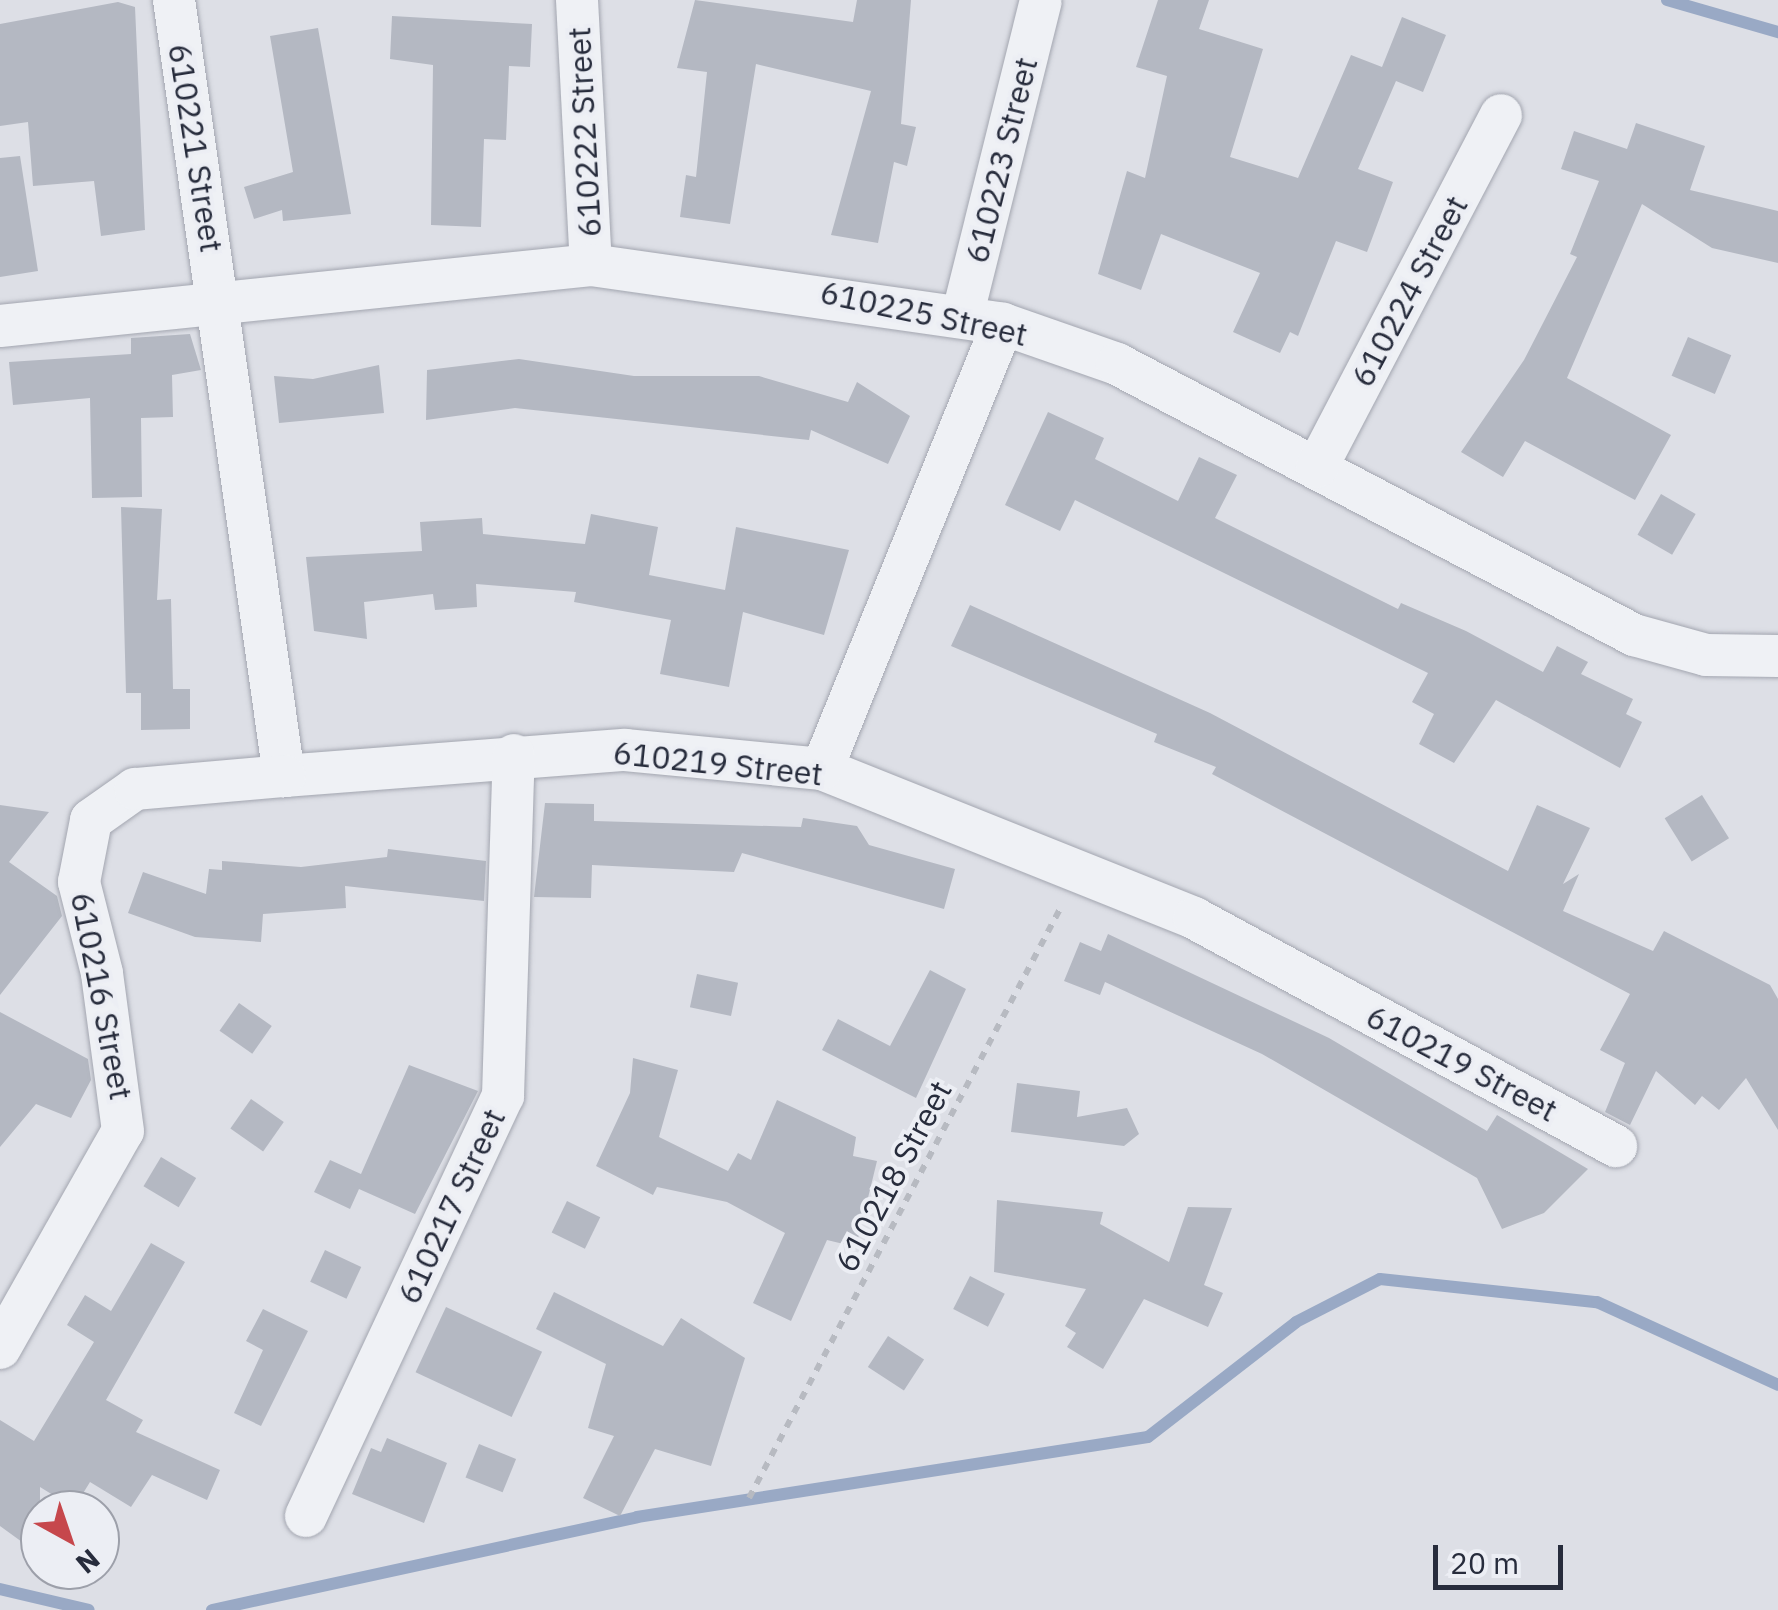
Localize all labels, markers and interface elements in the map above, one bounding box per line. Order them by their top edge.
street label: 610222 Street [559,26,609,238]
street label: 610221 Street [161,41,231,255]
street label: 610223 Street [957,53,1045,267]
street label: 610224 Street [1343,189,1475,393]
street label: 610225 Street [817,272,1031,354]
street label: 610219 Street [611,733,825,793]
street label: 610216 Street [63,889,141,1103]
street label: 610219 Street [1360,997,1564,1129]
street label: 610218 Street [827,1074,959,1278]
street label: 610217 Street [389,1102,513,1310]
north arrow [20,1490,120,1590]
scale bar [1438,1525,1568,1587]
text: N [69,1541,108,1583]
text: 20 m [1450,1543,1519,1582]

